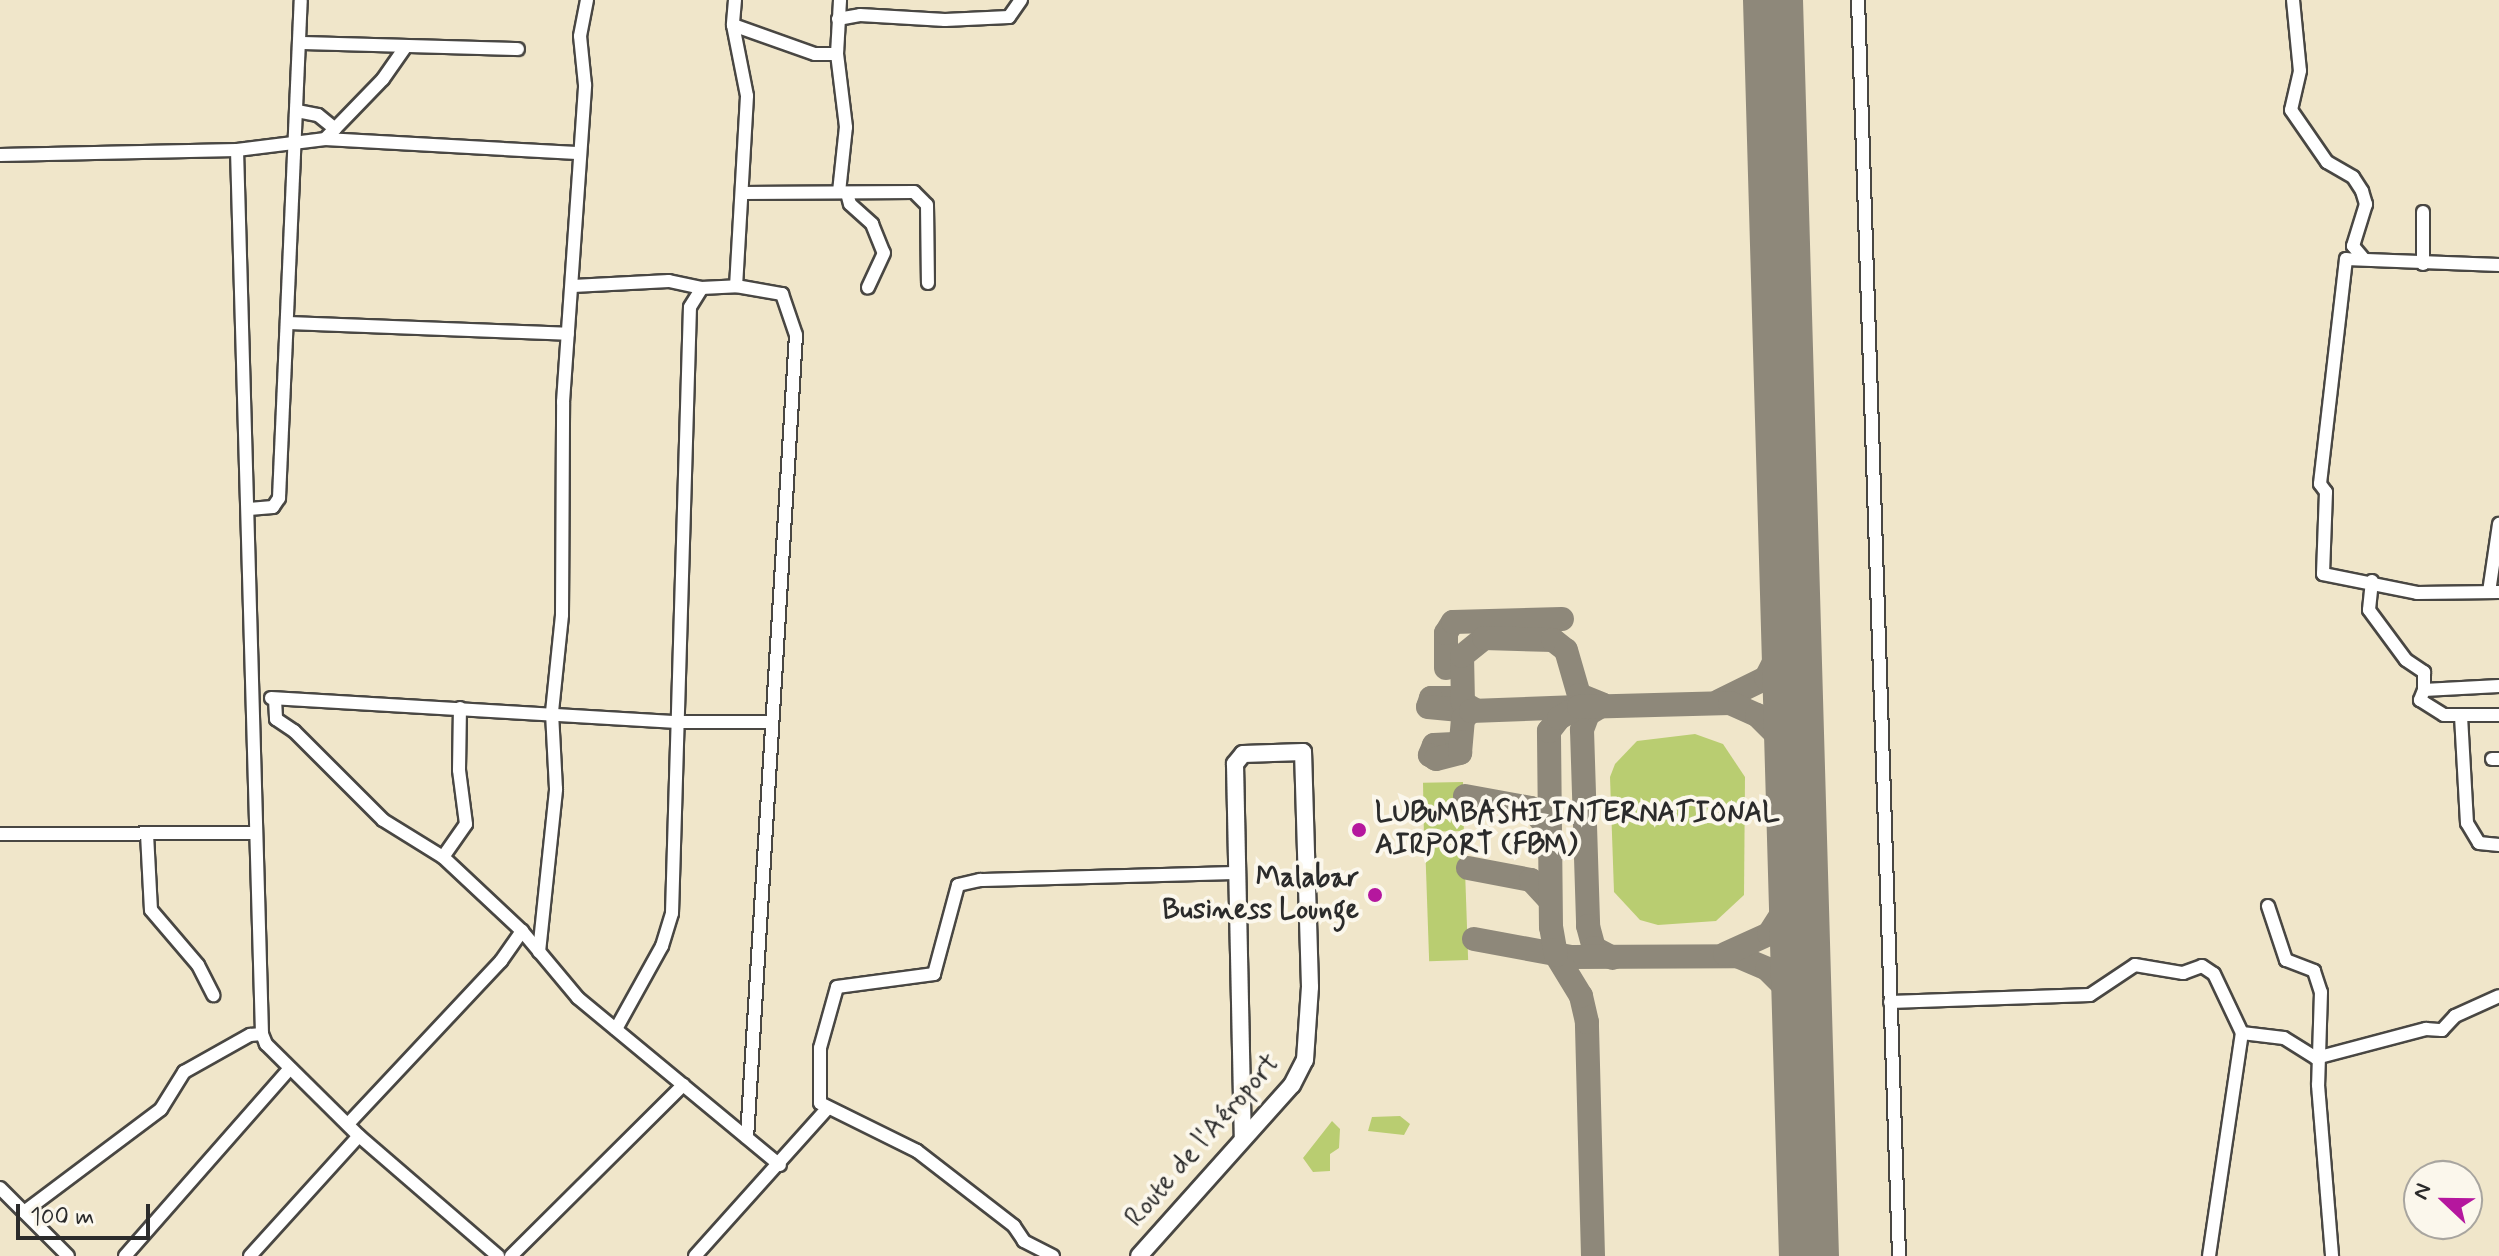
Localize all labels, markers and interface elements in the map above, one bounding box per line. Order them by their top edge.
place label: LUBuMBASHI INTERNATIONAL AIRPORT (FBM) [1375,797,1781,863]
marker: LUBuMBASHI INTERNATIONAL AIRPORT (FBM) [1350,821,1368,839]
place label: Malabar Business Lounge [1160,862,1359,928]
marker: Malabar Business Lounge [1366,886,1384,904]
street label: Route de l'Aéroport [1119,1048,1287,1234]
north arrow [2403,1160,2483,1240]
text: N [2407,1180,2438,1204]
scale bar [20,1188,154,1238]
text: 100 m [30,1202,94,1233]

